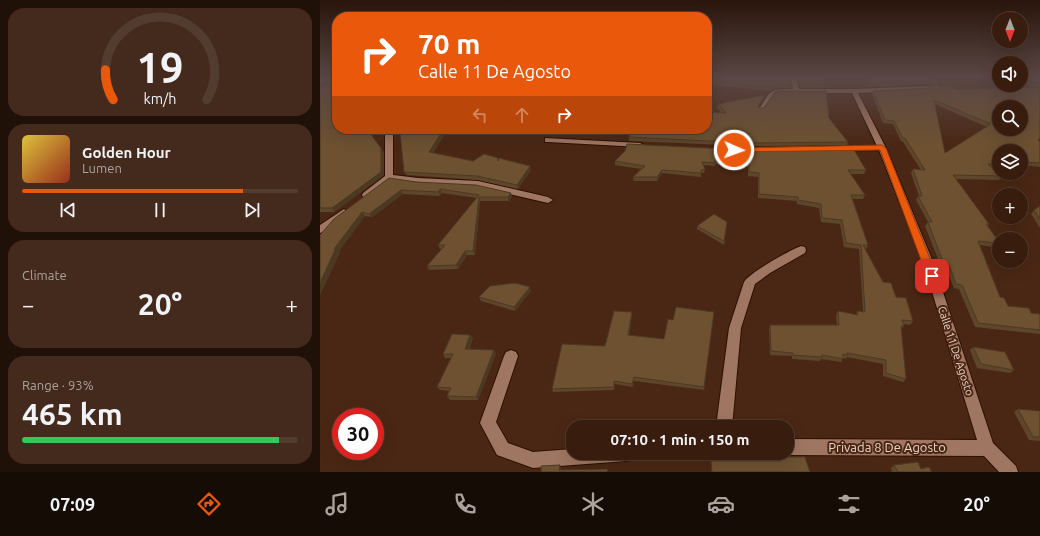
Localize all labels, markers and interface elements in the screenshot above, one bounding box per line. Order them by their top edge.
north arrow [992,12,1028,48]
map controls [992,12,1028,268]
icon: right [352,28,404,80]
text: 70 m [418,28,480,59]
text: 19 [137,44,183,91]
button: sound [992,56,1028,92]
text: Calle 11 De Agosto [418,61,571,81]
text: km/h [144,91,176,107]
button: search [992,100,1028,136]
icon: left [469,104,491,126]
icon: ahead [511,104,533,126]
icon: right [553,104,575,126]
position arrow [713,129,755,171]
text: Golden Hour [82,144,171,161]
button: layers [992,144,1028,180]
text: Lumen [82,161,122,175]
button: + [992,188,1028,224]
icon: previous [57,199,79,221]
icon: pause [149,199,171,221]
icon: next [241,199,263,221]
button: − [992,232,1028,268]
pin [915,259,949,293]
icon: arrive [921,265,943,287]
text: Climate [22,268,67,282]
text: 20° [138,287,182,321]
text: − [22,292,34,317]
text: + [286,292,298,317]
street label: Calle 11 De Agosto [936,305,976,397]
text: Range · 93% [22,378,94,392]
text: 465 km [22,397,123,431]
speed limit sign: 30 [332,408,384,460]
text: 07:10 · 1 min · 150 m [611,431,749,448]
street label: Privada 8 De Agosto [828,440,946,454]
icon: directions [195,490,223,518]
icon: music [323,490,351,518]
icon: phone [451,490,479,518]
icon: climate [579,490,607,518]
icon: car [707,490,735,518]
icon: filters [835,490,863,518]
text: 07:09 [50,494,95,514]
text: 20° [963,494,990,514]

